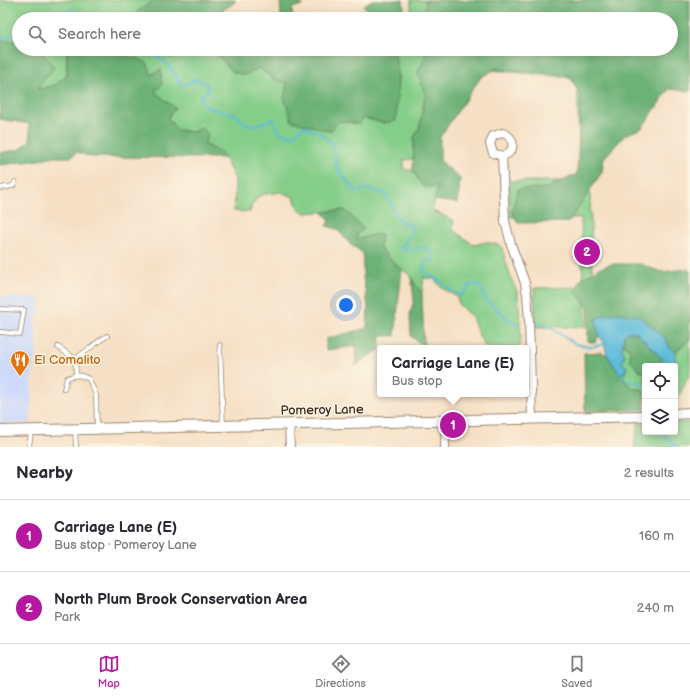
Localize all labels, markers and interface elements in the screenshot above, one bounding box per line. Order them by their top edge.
search box [12,12,678,56]
icon: search [26,23,48,45]
text: Search here [58,25,141,44]
pin: 2 [574,237,600,267]
your location [336,295,356,315]
popup [377,345,529,397]
restaurant icon: El Comalito [9,349,31,377]
place label: El Comalito [34,352,101,368]
text: Carriage Lane (E) [391,354,515,373]
map controls [642,363,678,435]
button: locate [642,363,678,399]
text: Bus stop [391,373,443,389]
button: layers [642,399,678,435]
street label: Pomeroy Lane [280,401,364,419]
pin: 1 [440,410,466,440]
text: Nearby [16,463,73,483]
text: 2 results [624,465,674,481]
text: Carriage Lane (E) [54,518,177,537]
text: 1 [26,528,32,544]
text: 160 m [639,528,674,544]
text: Bus stop · Pomeroy Lane [54,537,197,553]
text: North Plum Brook Conservation Area [54,590,307,609]
text: 2 [25,600,33,616]
text: 240 m [637,600,674,616]
text: Park [54,609,80,625]
tab: Map [98,653,120,690]
tab: Directions [315,653,366,690]
tab: Saved [561,653,592,690]

